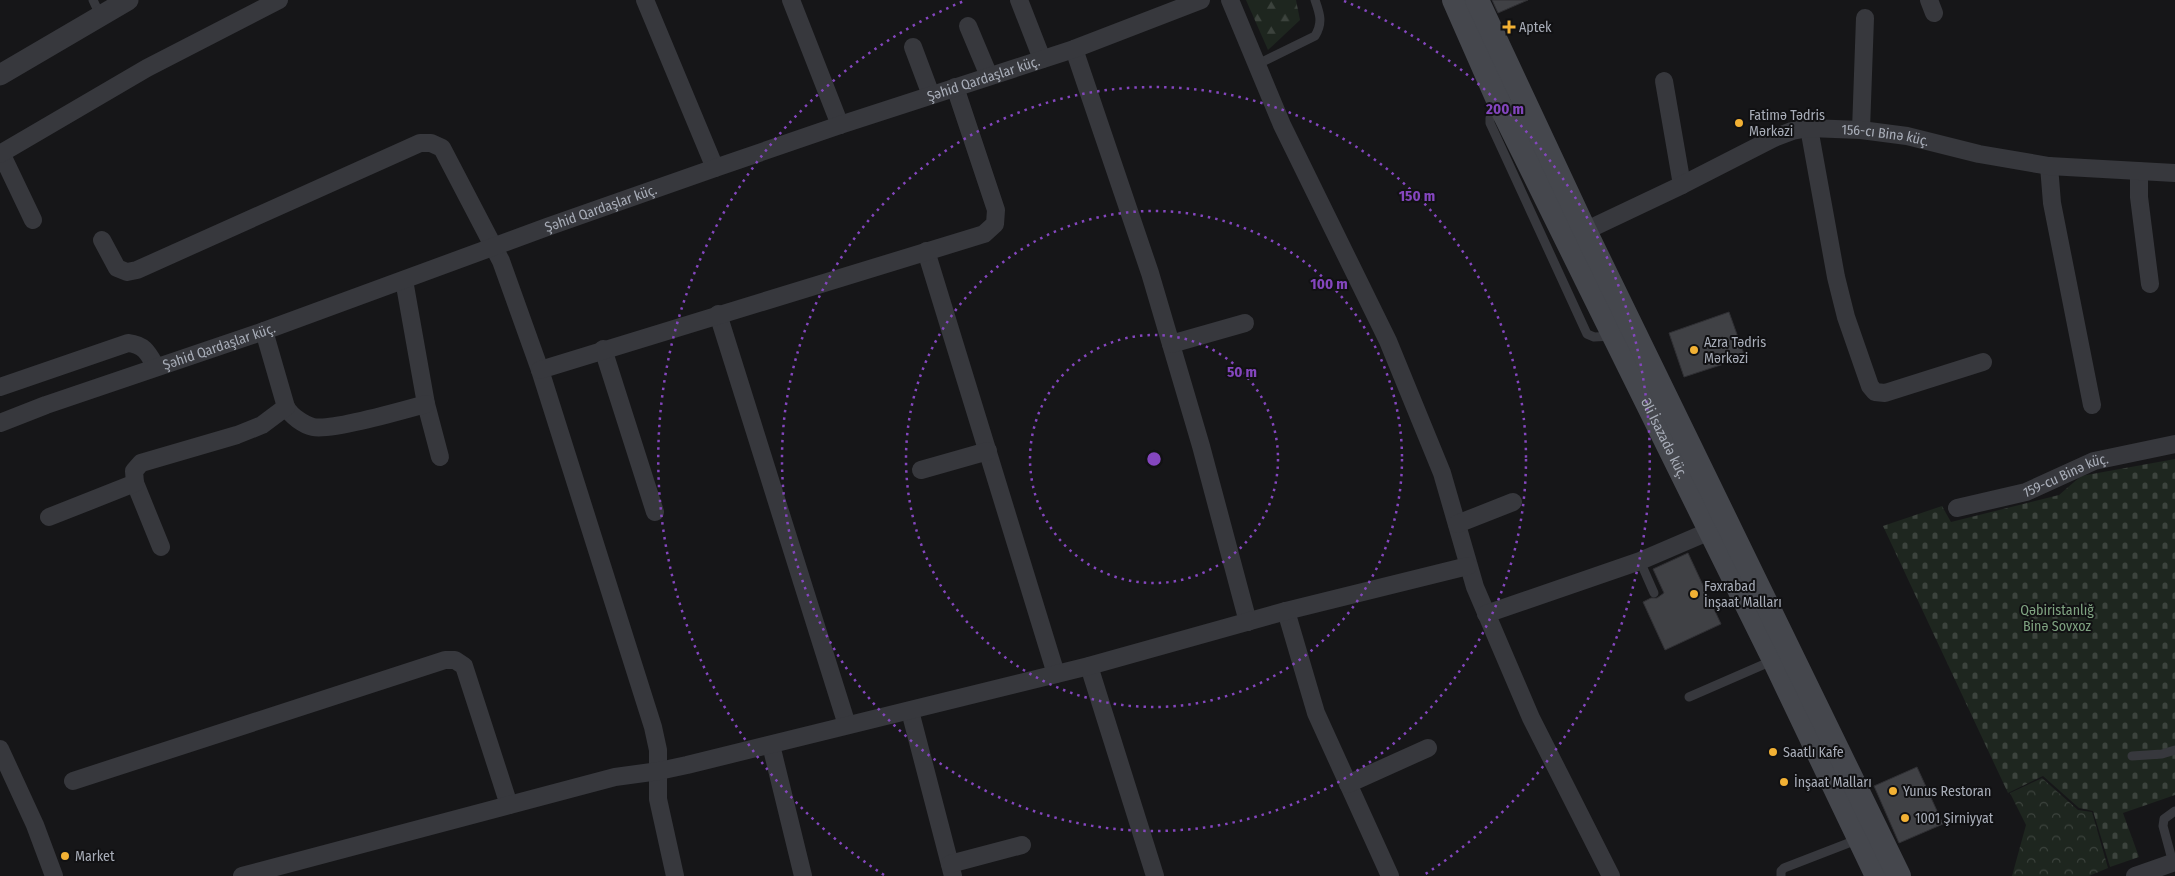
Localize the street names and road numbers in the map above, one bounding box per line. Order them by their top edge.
street label: Şəhid Qardaşlar küç. [925,52,1042,105]
street label: 156-cı Binə küç. [1841,121,1931,150]
street label: Şəhid Qardaşlar küç. [542,181,659,236]
street label: Şəhid Qardaşlar küç. [161,319,277,373]
street label: Əli İsazadə küç. [1637,395,1692,481]
street label: 159-cu Binə küç. [2021,450,2110,501]

